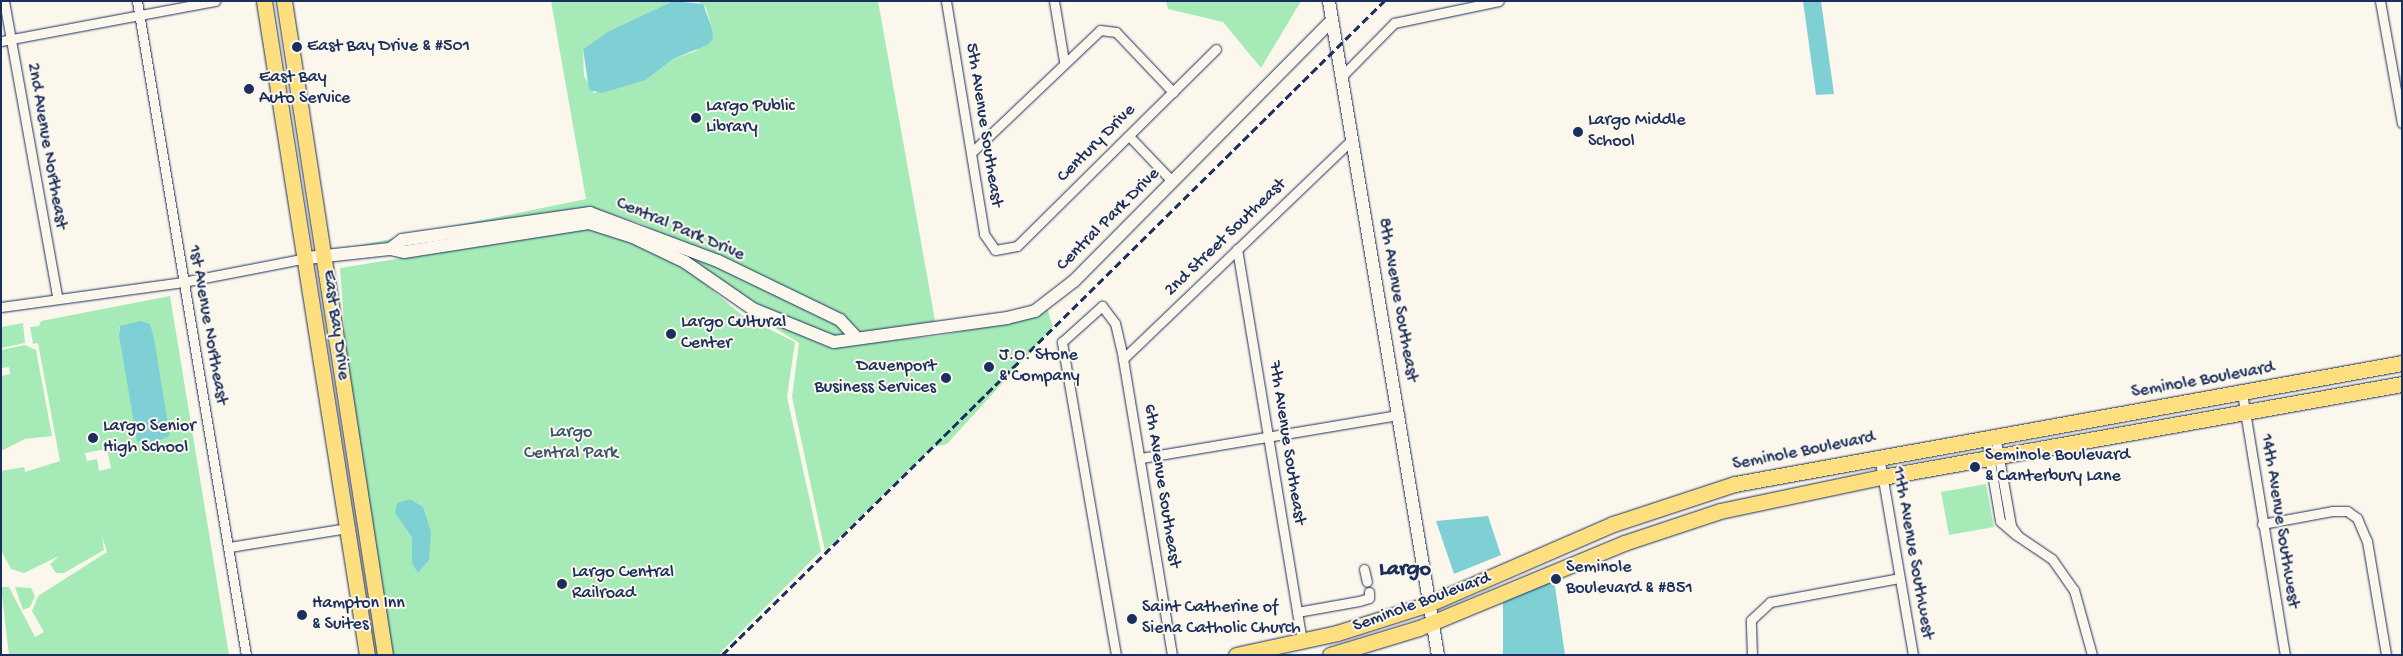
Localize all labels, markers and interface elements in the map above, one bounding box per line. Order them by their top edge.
place label: East Bay Drive & #501 [307,36,470,58]
marker: East Bay Drive & #501 [291,41,303,53]
street label: 5th Avenue Southeast [959,42,1007,208]
street label: 2nd Avenue Northeast [21,61,71,231]
place label: East Bay Auto Service [259,68,350,110]
marker: East Bay Auto Service [243,83,255,95]
place label: Largo Public Library [706,97,795,140]
street label: Century Drive [1053,100,1141,188]
place label: Largo Middle School [1588,111,1686,154]
marker: Largo Public Library [690,112,702,124]
marker: Largo Middle School [1572,126,1584,138]
street label: Central Park Drive [1053,164,1165,276]
street label: 2nd Street Southeast [1161,174,1291,302]
street label: Central Park Drive [613,193,747,267]
street label: 8th Avenue Southeast [1372,216,1422,384]
street label: 1st Avenue Northeast [182,244,232,406]
street label: East Bay Drive [317,269,353,381]
place label: Largo Cultural Center [681,313,786,356]
marker: Largo Cultural Center [665,328,677,340]
place label: J.O. Stone & Company [999,346,1080,388]
place label: Davenport Business Services [815,357,936,399]
street label: Seminole Boulevard [2130,358,2276,404]
street label: 7th Avenue Southeast [1262,360,1310,526]
marker: J.O. Stone & Company [983,361,995,373]
marker: Davenport Business Services [940,372,952,384]
street label: 6th Avenue Southeast [1137,403,1185,569]
place label: Largo Senior High School [103,417,196,459]
park label: Largo Central Park [524,423,618,466]
street label: Seminole Boulevard [1731,428,1877,476]
marker: Largo Senior High School [87,432,99,444]
street label: 14th Avenue Southwest [2255,432,2303,610]
place label: Seminole Boulevard & Canterbury Lane [1985,446,2130,488]
marker: Seminole Boulevard & Canterbury Lane [1969,461,1981,473]
street label: 11th Avenue Southwest [1886,465,1938,641]
district label: Largo [1379,558,1431,584]
place label: Seminole Boulevard & #851 [1566,558,1693,600]
place label: Largo Central Railroad [572,563,674,606]
street label: Seminole Boulevard [1350,568,1494,638]
marker: Seminole Boulevard & #851 [1550,573,1562,585]
marker: Largo Central Railroad [556,578,568,590]
place label: Hampton Inn & Suites [312,594,405,636]
place label: Saint Catherine of Siena Catholic Church [1142,598,1301,640]
marker: Hampton Inn & Suites [296,609,308,621]
marker: Saint Catherine of Siena Catholic Church [1126,613,1138,625]

